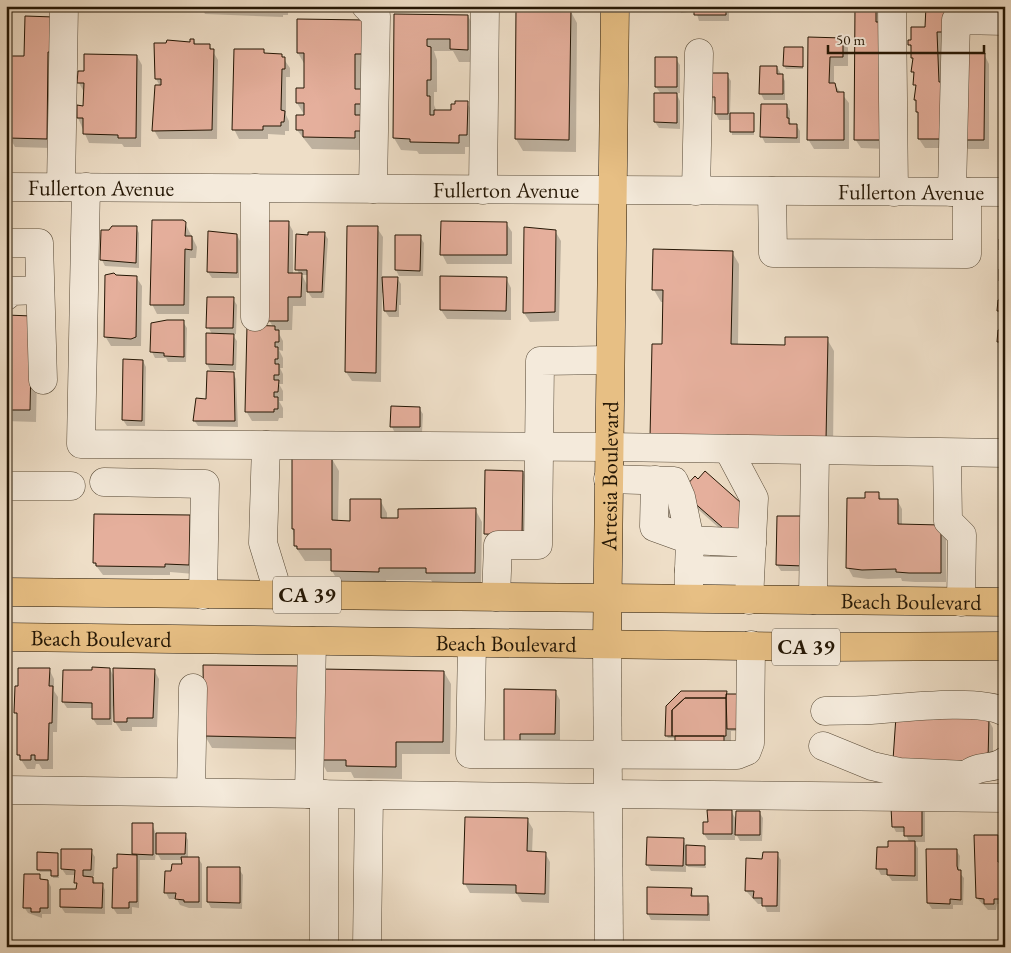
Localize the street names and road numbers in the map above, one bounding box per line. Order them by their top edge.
street label: Fullerton Avenue [28,173,175,203]
street label: Fullerton Avenue [433,175,580,205]
street label: Fullerton Avenue [838,177,985,207]
street label: Artesia Boulevard [594,400,625,552]
road number: CA 39 [273,576,341,614]
street label: Beach Boulevard [840,586,982,617]
street label: Beach Boulevard [30,623,172,654]
street label: Beach Boulevard [435,628,577,659]
road number: CA 39 [772,628,840,666]

